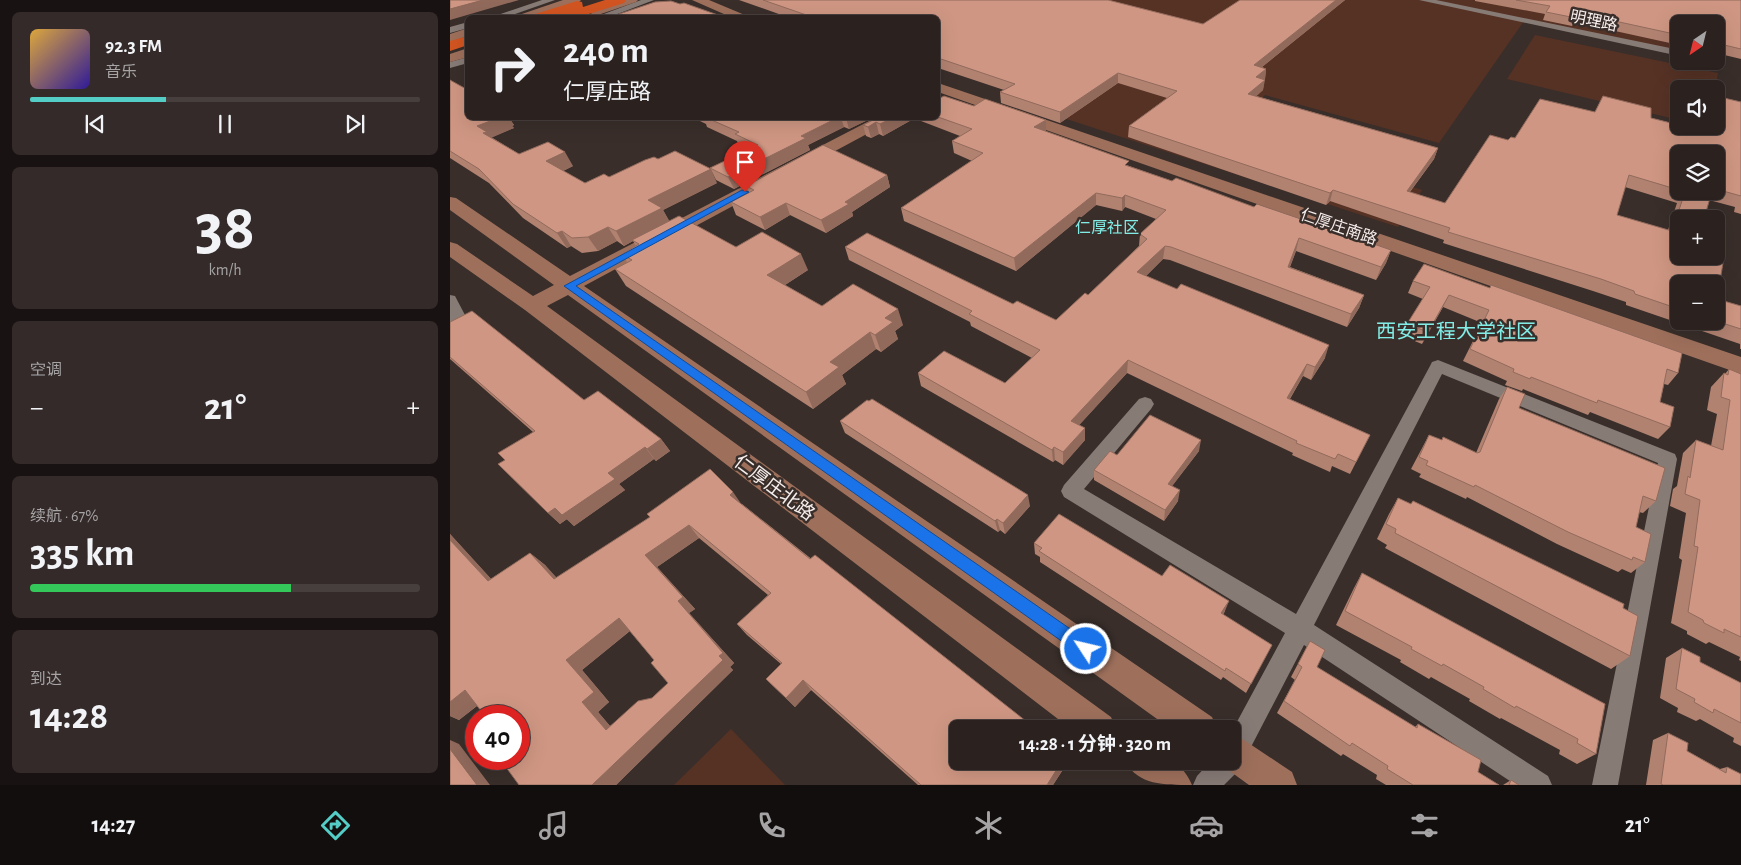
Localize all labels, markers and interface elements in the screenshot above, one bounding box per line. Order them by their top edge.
street label: 明理路 [1569,7,1619,34]
north arrow [1670,15,1725,70]
map controls [1670,15,1725,330]
text: 240 m [563,34,649,69]
icon: right [480,35,545,100]
text: 92.3 FM [105,37,162,56]
text: 音乐 [105,64,137,80]
button: sound [1670,80,1725,135]
text: 仁厚庄路 [563,81,651,103]
icon: previous [81,110,109,138]
icon: pause [211,110,239,138]
icon: next [341,110,369,138]
pin [724,141,766,192]
button: layers [1670,145,1725,200]
icon: arrive [731,148,759,176]
text: 38 [195,196,255,261]
street label: 仁厚庄南路 [1298,205,1379,248]
button: + [1670,210,1725,265]
district label: 仁厚社区 [1075,219,1139,236]
text: km/h [208,262,242,278]
button: − [1670,275,1725,330]
district label: 西安工程大学社区 [1376,321,1536,342]
text: 空调 [30,362,62,378]
text: 21° [204,389,246,427]
text: − [30,394,43,422]
text: + [407,394,420,422]
street label: 仁厚庄北路 [730,450,819,524]
text: 续航 · 67% [30,508,98,524]
text: 335 km [30,535,134,573]
position arrow [1059,622,1111,674]
text: 到达 [30,671,62,687]
text: 14:28 [30,698,108,736]
speed limit sign: 40 [465,705,530,770]
text: 14:28 · 1 分钟 · 320 m [1019,735,1171,754]
icon: directions [318,808,353,843]
icon: music [536,808,571,843]
icon: phone [754,808,789,843]
icon: climate [971,808,1006,843]
icon: car [1189,808,1224,843]
icon: filters [1407,808,1442,843]
text: 14:27 [91,814,135,836]
text: 21° [1625,814,1650,836]

